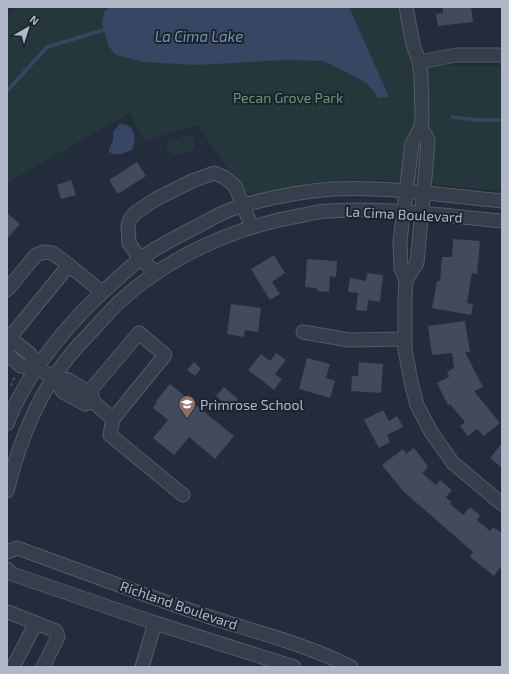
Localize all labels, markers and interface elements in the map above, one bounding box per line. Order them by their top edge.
north arrow [8,8,48,48]
text: N [27,12,42,27]
water label: La Cima Lake [155,27,243,45]
park label: Pecan Grove Park [233,89,343,106]
street label: La Cima Boulevard [345,202,463,226]
school or university icon: Primrose School [177,394,197,419]
place label: Primrose School [200,396,304,413]
street label: Richland Boulevard [118,577,240,633]

